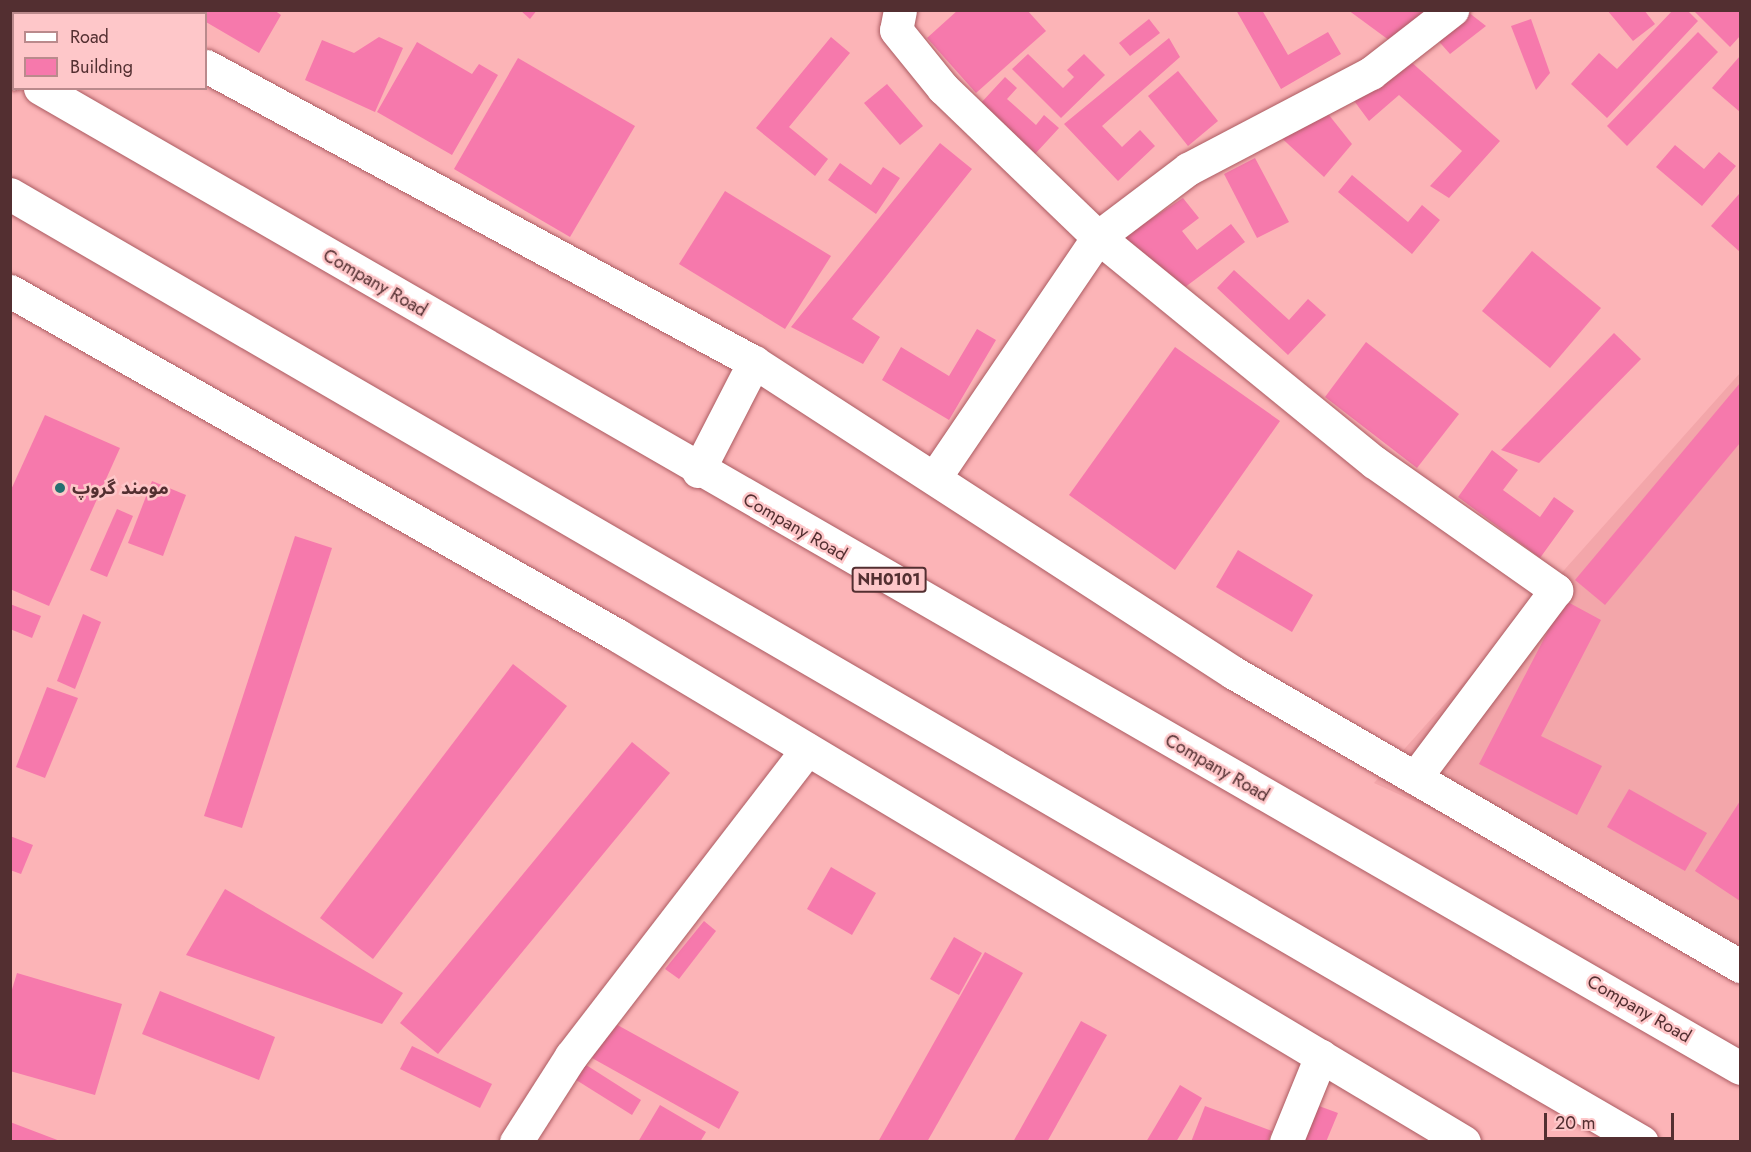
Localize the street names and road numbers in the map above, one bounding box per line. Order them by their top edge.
street label: Company Road [319,244,431,322]
street label: Company Road [739,488,851,566]
road number: NH0101 [852,567,926,593]
street label: Company Road [1161,729,1273,807]
street label: Company Road [1583,970,1695,1048]

